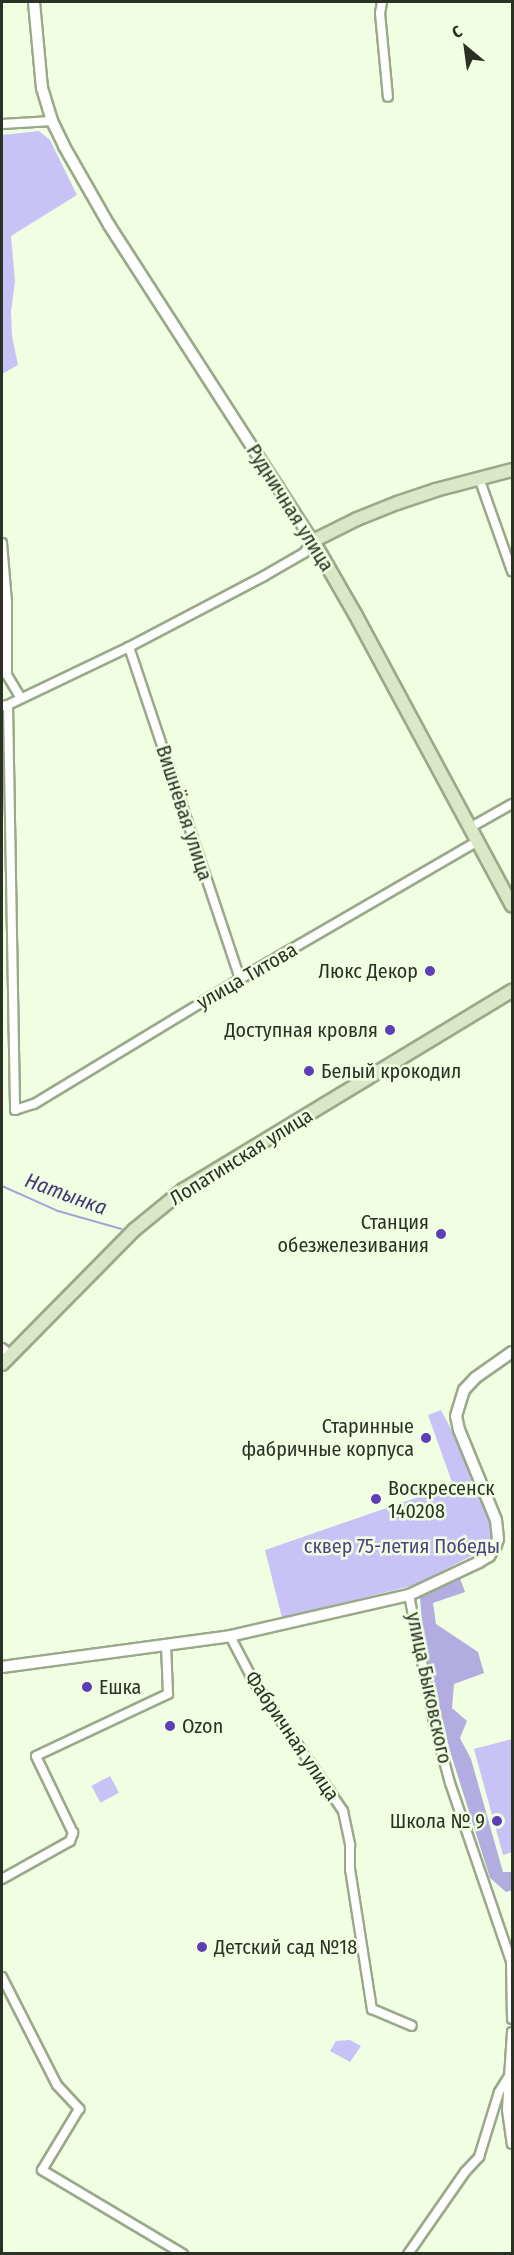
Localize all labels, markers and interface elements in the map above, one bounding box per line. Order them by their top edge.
north arrow [436,18,496,78]
text: С [449,21,465,42]
street label: Рудничная улица [241,440,339,576]
street label: Вишнёвая улица [151,742,217,884]
street label: улица Титова [193,938,301,1014]
place label: Люкс Декор [318,959,418,983]
marker: Люкс Декор [423,964,437,978]
place label: Доступная кровля [224,1018,378,1042]
marker: Доступная кровля [383,1023,397,1037]
place label: Белый крокодил [321,1059,461,1083]
marker: Белый крокодил [302,1064,316,1078]
street label: Лопатинская улица [165,1103,317,1211]
water label: Натынка [22,1168,110,1220]
place label: Станция обезжелезивания [278,1210,429,1257]
marker: Станция обезжелезивания [434,1227,448,1241]
place label: Старинные фабричные корпуса [242,1414,414,1461]
marker: Старинные фабричные корпуса [419,1431,433,1445]
place label: Воскресенск 140208 [388,1476,495,1523]
marker: Воскресенск 140208 [369,1492,383,1506]
park label: сквер 75-летия Победы [304,1534,500,1558]
street label: улица Быковского [401,1610,457,1766]
street label: Фабричная улица [240,1667,344,1805]
place label: Ешка [99,1675,141,1699]
marker: Ешка [80,1680,94,1694]
place label: Ozon [182,1714,223,1738]
marker: Ozon [163,1719,177,1733]
place label: Школа № 9 [390,1809,485,1833]
marker: Школа № 9 [490,1814,504,1828]
place label: Детский сад №18 [214,1935,357,1959]
marker: Детский сад №18 [195,1940,209,1954]

